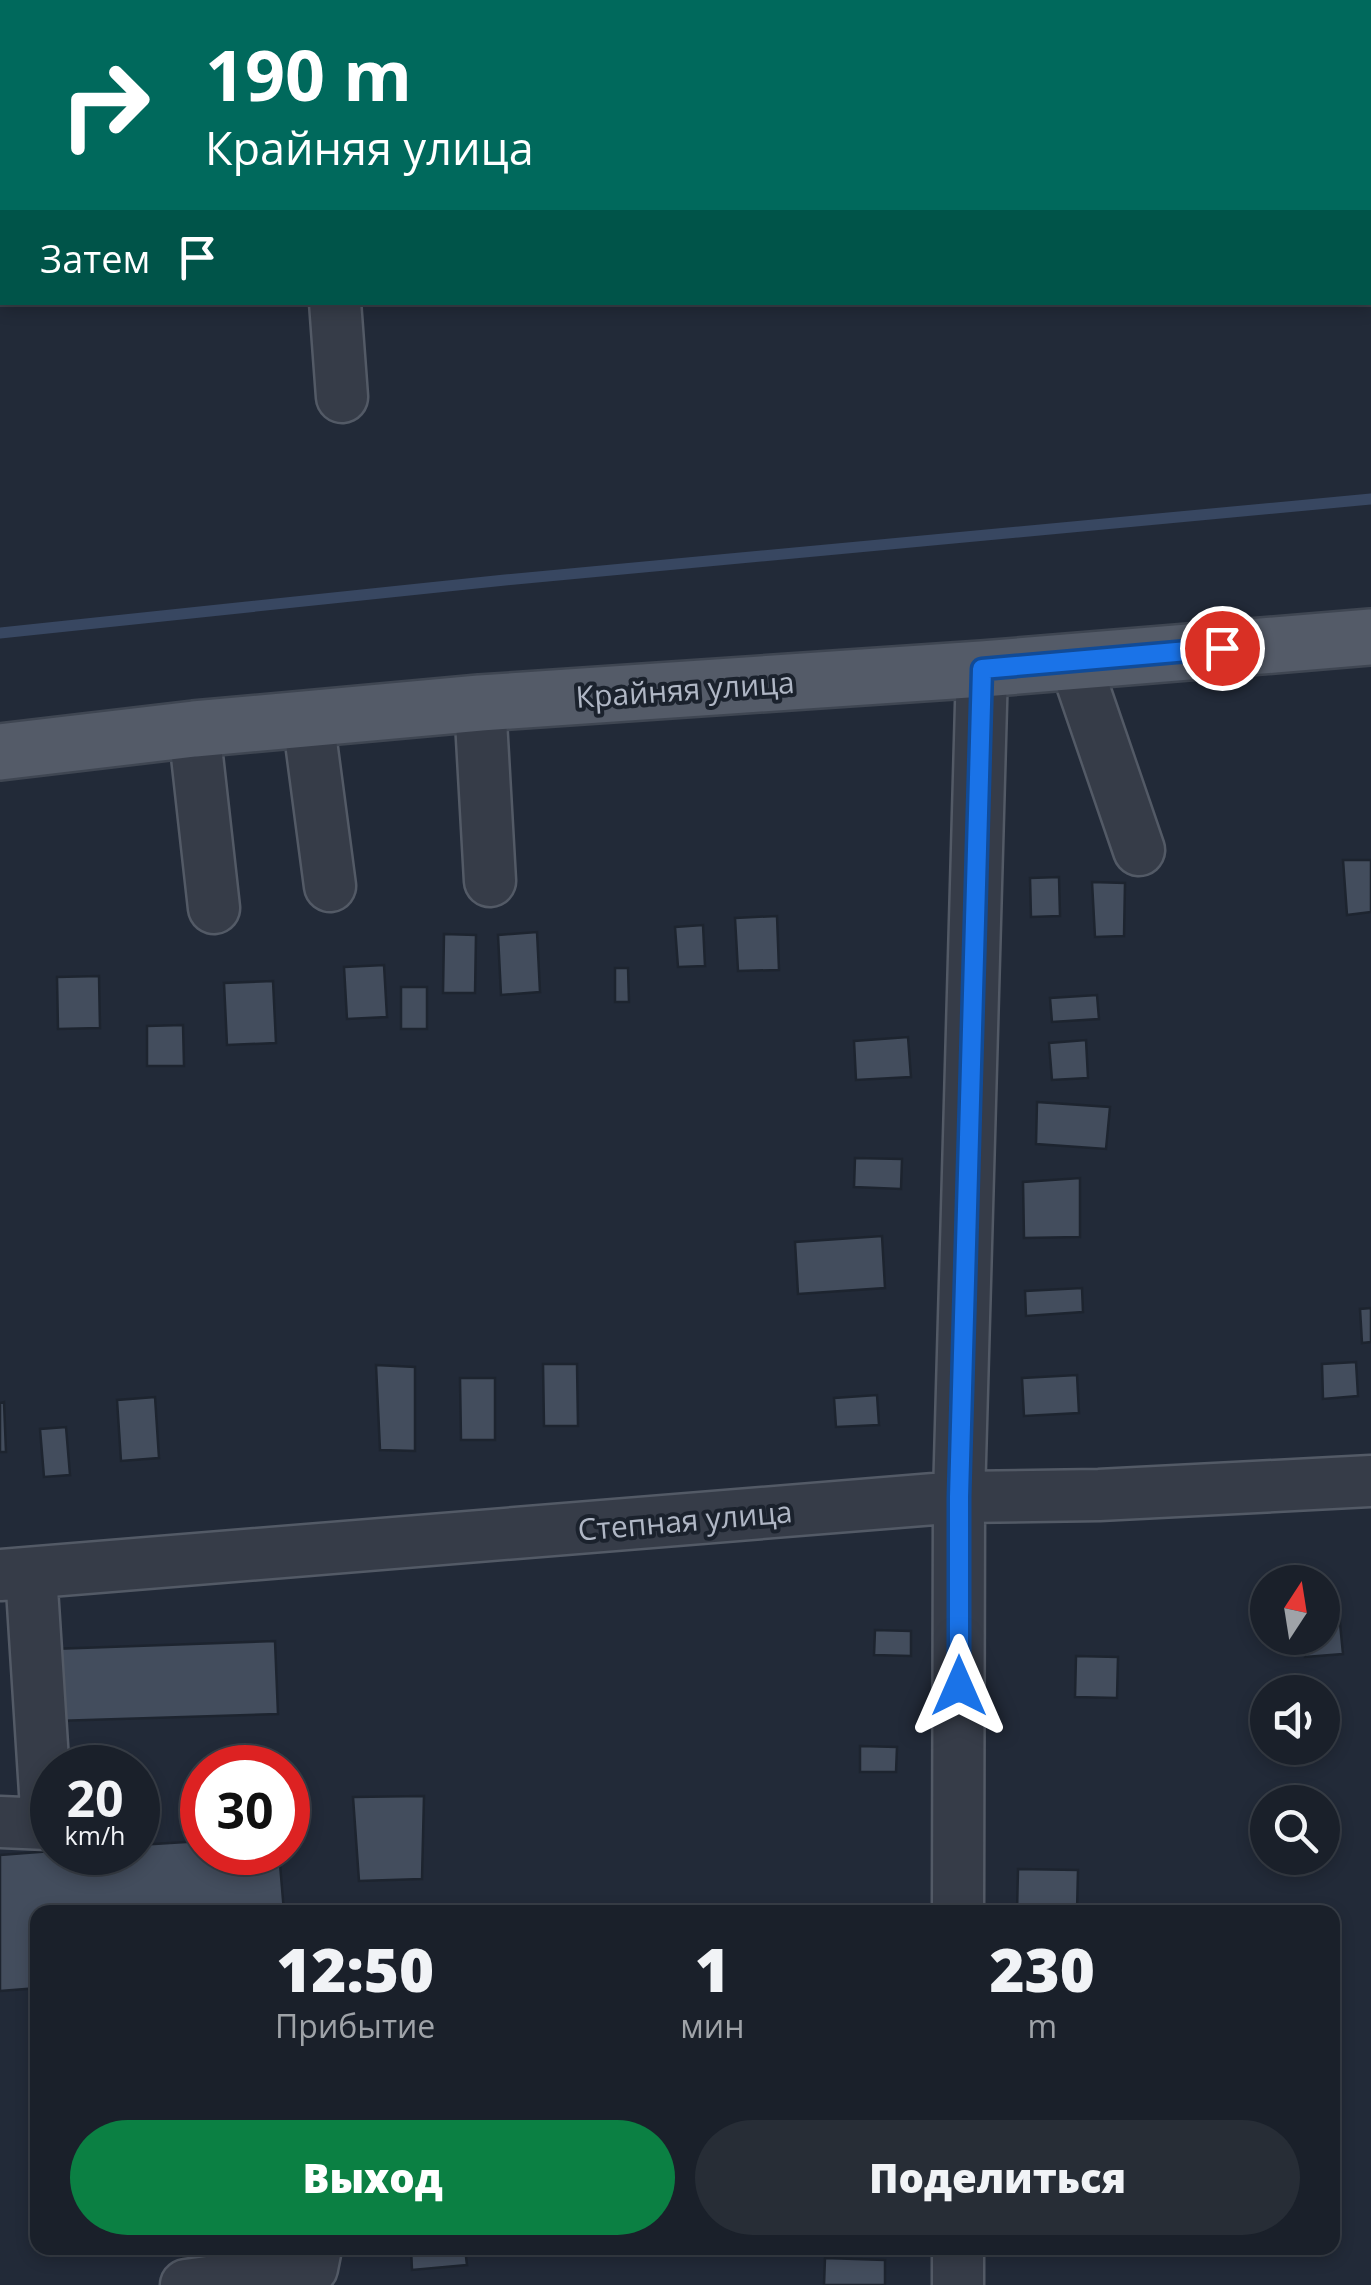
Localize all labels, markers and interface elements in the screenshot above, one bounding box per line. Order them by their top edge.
text: 190 m [205,26,412,122]
icon: right [40,40,170,170]
text: Крайняя улица [205,117,534,178]
icon: arrive [170,230,225,285]
text: Затем [40,232,150,284]
pin [1180,606,1265,691]
icon: arrive [1195,621,1250,676]
street label: Крайняя улица [574,661,796,717]
street label: Степная улица [576,1490,794,1550]
north arrow [1250,1565,1340,1655]
map controls [1250,1565,1340,1875]
position arrow [907,1634,1011,1738]
button: sound [1250,1675,1340,1765]
speed limit sign: 30 [180,1745,310,1875]
text: 20 [66,1764,124,1832]
button: search [1250,1785,1340,1875]
text: km/h [65,1818,125,1852]
text: 12:50 [276,1928,434,2010]
text: 1 [695,1928,730,2010]
text: 230 [989,1928,1095,2010]
text: Прибытие [275,2004,435,2047]
text: мин [680,2004,744,2047]
text: m [1027,2004,1057,2047]
button: Выход [70,2120,675,2235]
button: Поделиться [695,2120,1300,2235]

